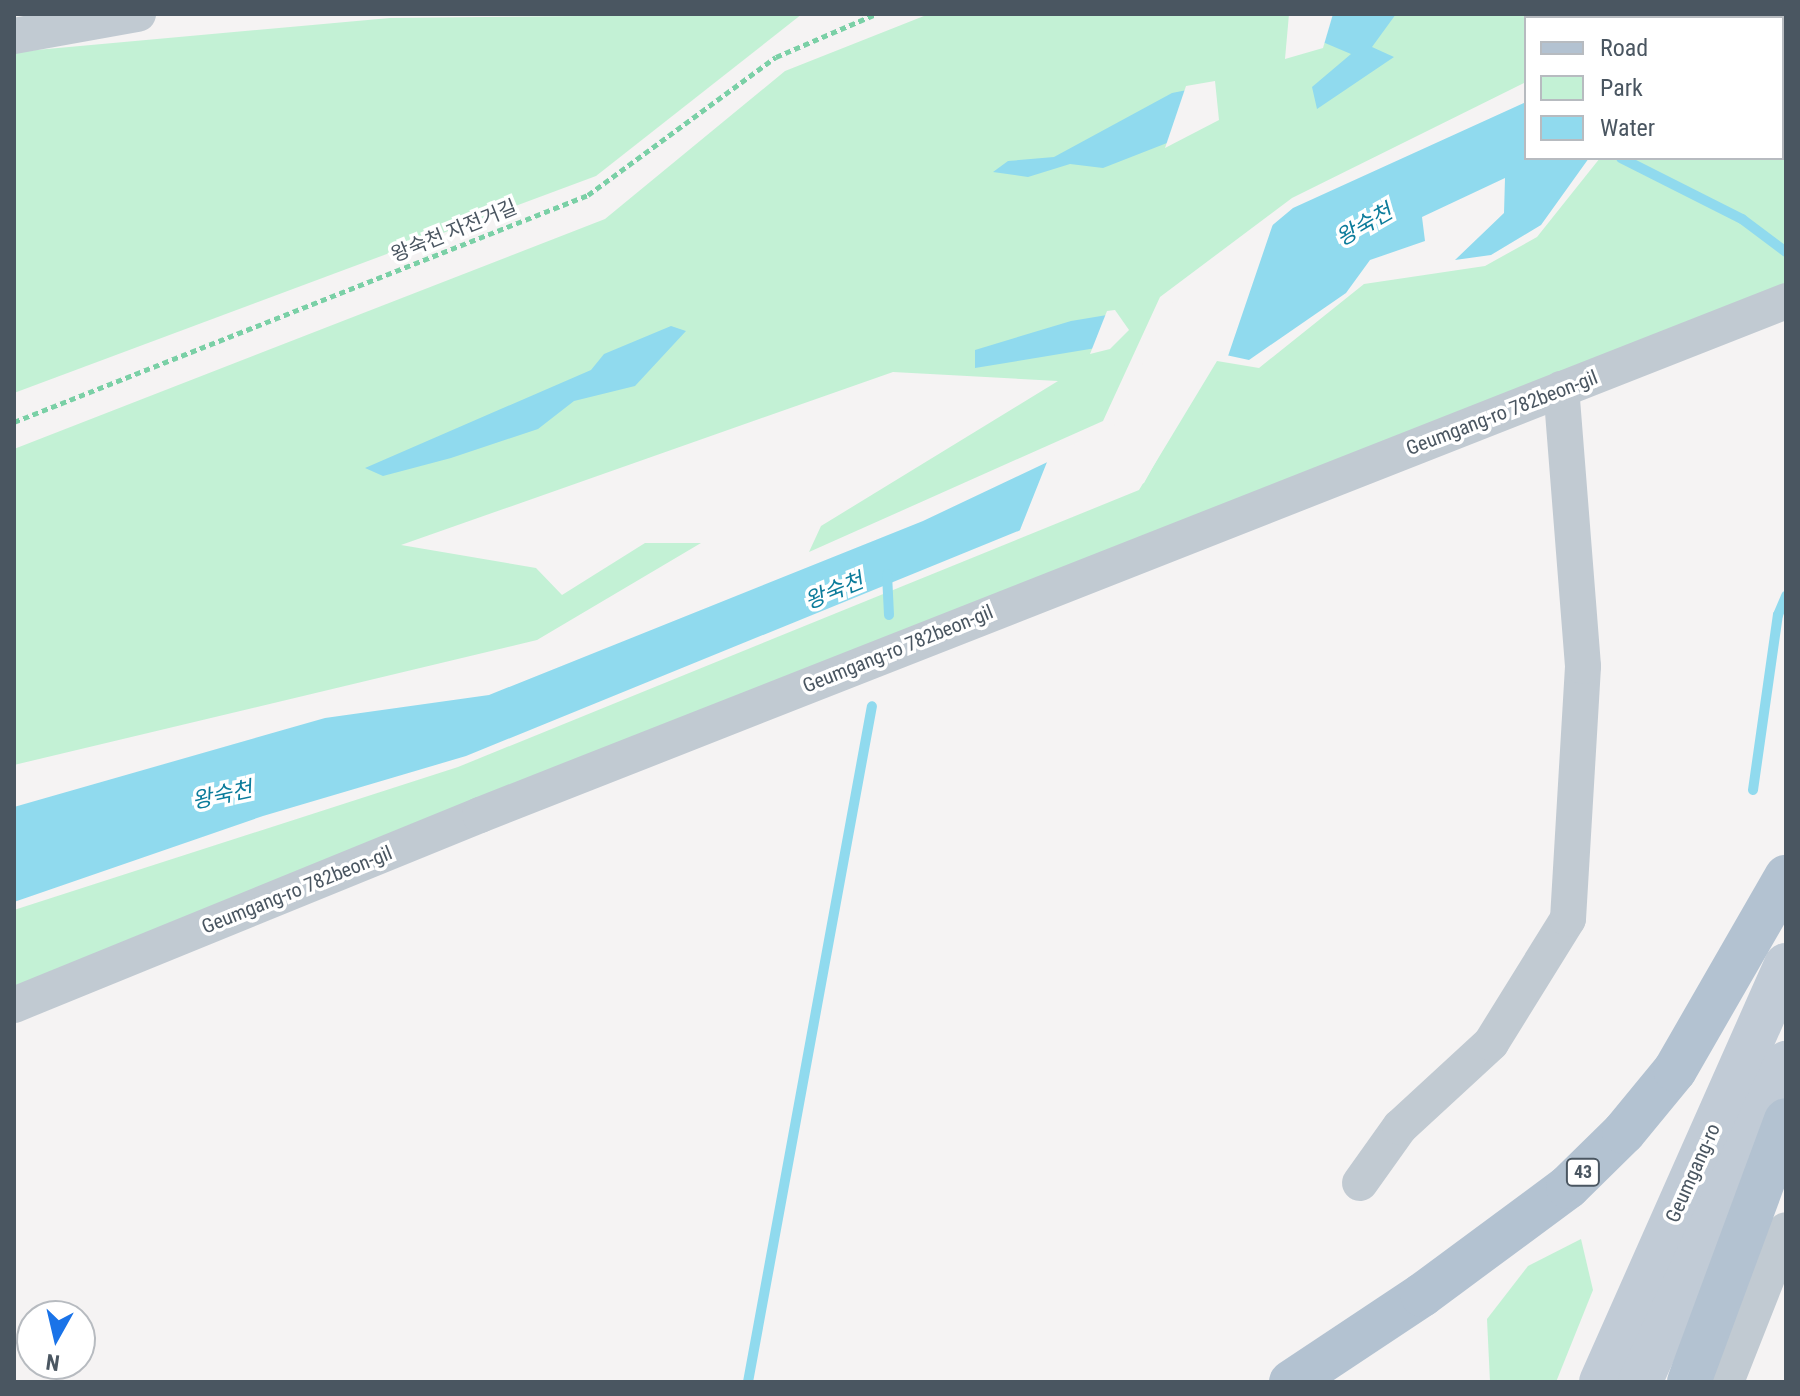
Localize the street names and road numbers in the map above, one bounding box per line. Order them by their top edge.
street label: 왕숙천 자전거길 [388,195,520,267]
street label: Geumgang-ro 782beon-gil [1403,365,1601,461]
street label: Geumgang-ro 782beon-gil [799,600,997,698]
street label: Geumgang-ro 782beon-gil [198,841,396,939]
street label: Geumgang-ro [1661,1120,1725,1226]
road number: 43 [1565,1158,1601,1186]

